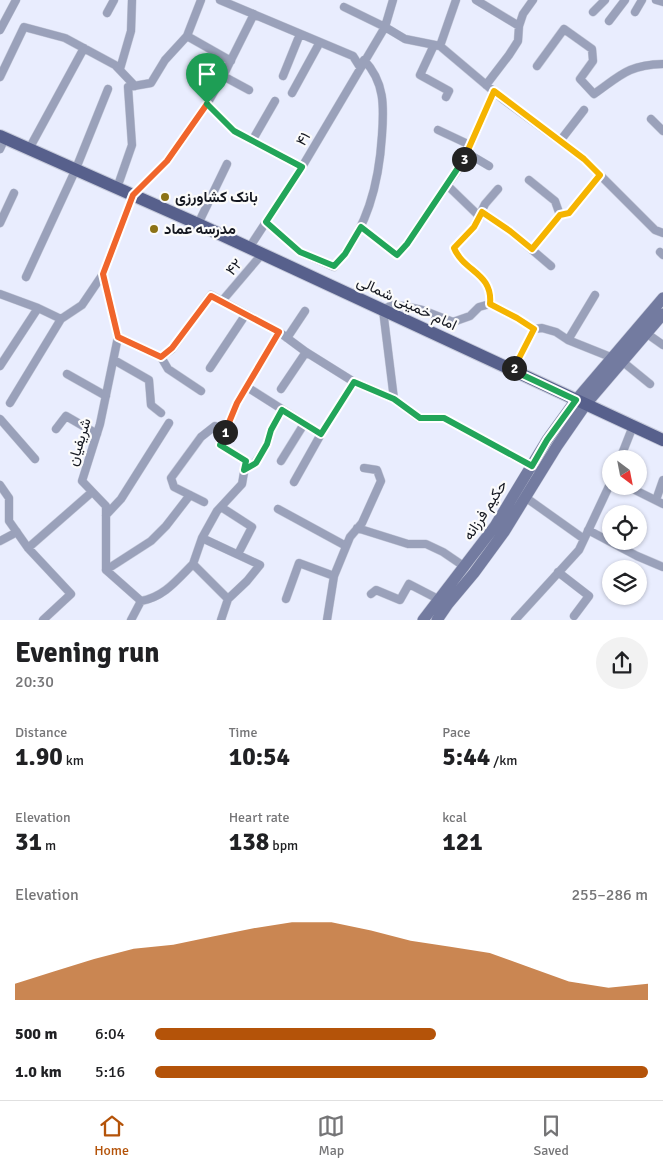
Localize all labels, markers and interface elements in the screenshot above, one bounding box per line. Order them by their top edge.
pin [186,53,228,104]
icon: arrive [193,60,221,88]
street label: ۴۱ [292,129,314,149]
pin: 3 [452,146,476,172]
text: 3 [461,151,468,168]
place label: بانک کشاورزی [175,188,258,206]
marker: بانک کشاورزی [159,191,171,203]
place label: مدرسه عماد [164,220,236,238]
marker: مدرسه عماد [148,223,160,235]
street label: ۴۲ [222,255,246,279]
street label: امام خمینی شمالی [354,272,460,335]
pin: 2 [502,356,526,380]
text: 2 [511,360,518,377]
street label: شریفیان [63,416,95,468]
pin: 1 [212,420,238,444]
text: 1 [222,424,229,441]
north arrow [602,450,648,495]
map controls [602,450,647,605]
street label: حکیم فرزانه [459,477,512,544]
button: locate [602,505,647,550]
button: layers [602,560,647,605]
text: Evening run [15,636,160,670]
button: share [596,637,648,689]
text: 20:30 [15,672,54,692]
text: Distance [15,724,67,741]
text: Time [229,724,258,741]
text: Pace [442,724,471,741]
text: 1.90 [15,741,63,772]
text: 10:54 [229,741,290,772]
text: 5:44 [442,741,490,772]
text: km [63,752,84,769]
text: /km [490,752,517,769]
text: Elevation [15,809,71,826]
text: Heart rate [229,809,289,826]
text: kcal [442,809,467,826]
text: 31 [15,826,42,857]
text: 138 [229,826,269,857]
text: 121 [442,826,483,857]
text: m [42,837,56,854]
text: bpm [269,837,298,854]
text: Elevation [15,885,79,905]
text: 255–286 m [571,885,648,905]
text: 500 m [15,1024,57,1044]
text: 6:04 [95,1024,125,1044]
text: 1.0 km [15,1062,62,1082]
text: 5:16 [95,1062,125,1082]
tab: Home [94,1112,129,1159]
tab: Map [317,1112,345,1159]
tab: Saved [534,1112,569,1159]

